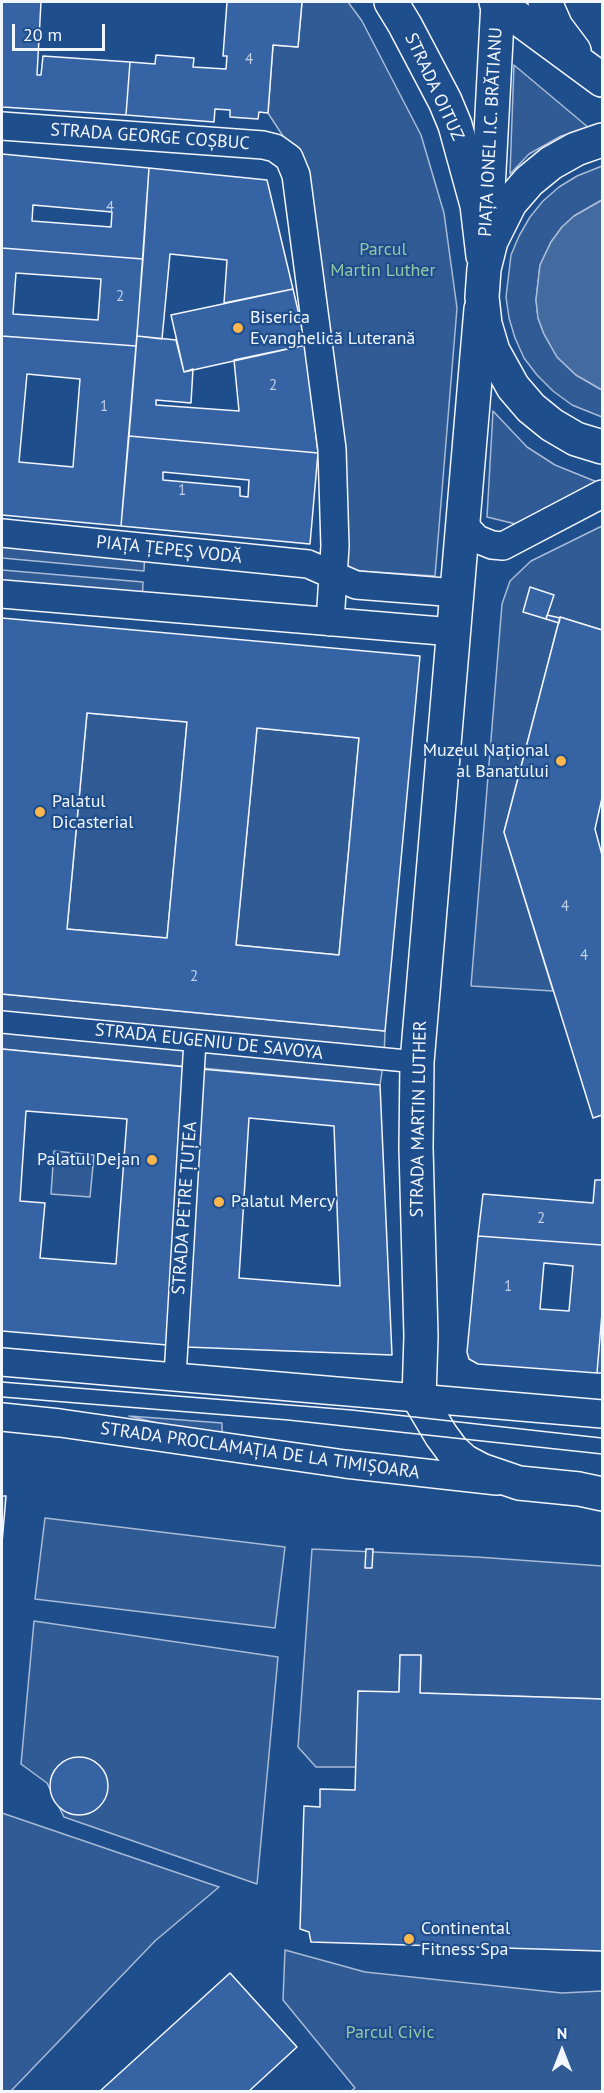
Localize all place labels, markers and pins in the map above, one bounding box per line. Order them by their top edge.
place label: Biserica Evanghelică Luterană [250,307,415,350]
marker: Biserica Evanghelică Luterană [231,321,245,335]
place label: Muzeul Național al Banatului [423,740,549,783]
marker: Muzeul Național al Banatului [554,754,568,768]
place label: Palatul Dicasterial [52,791,133,834]
marker: Palatul Dicasterial [33,805,47,819]
place label: Palatul Dejan [37,1149,140,1171]
marker: Palatul Dejan [145,1153,159,1167]
place label: Palatul Mercy [231,1191,335,1213]
marker: Palatul Mercy [212,1195,226,1209]
place label: Continental Fitness Spa [421,1918,510,1960]
marker: Continental Fitness Spa [402,1932,416,1946]

